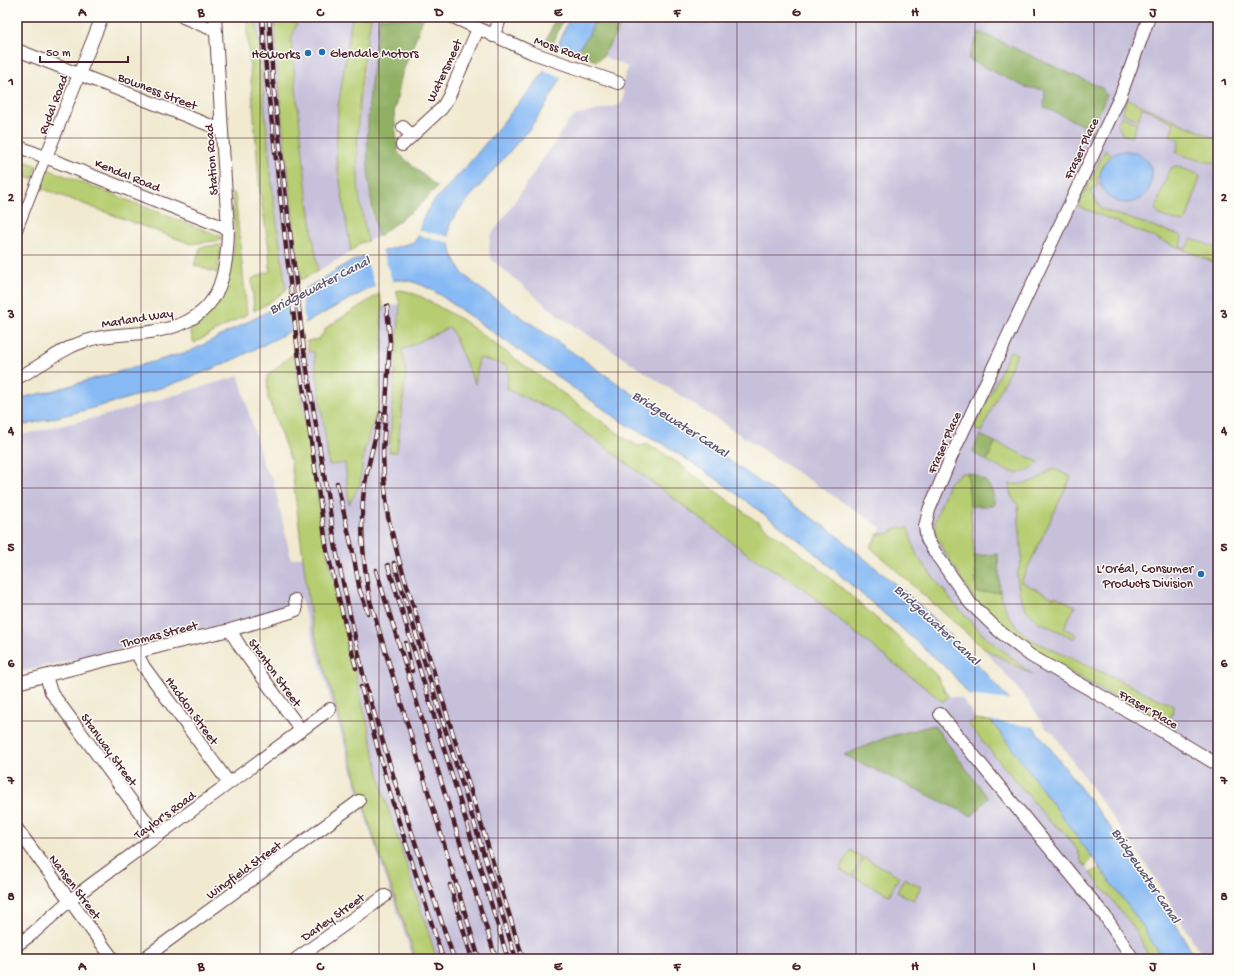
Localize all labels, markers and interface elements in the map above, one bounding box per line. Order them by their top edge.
text: A [77,6,87,21]
text: B [197,6,206,21]
text: C [315,6,325,21]
text: D [434,6,444,21]
text: E [554,6,563,21]
text: F [673,6,682,21]
text: G [792,6,801,21]
text: H [911,6,919,21]
text: I [1032,6,1036,21]
text: J [1149,6,1158,21]
street label: Moss Road [532,34,592,68]
street label: Watersmeet [424,36,467,105]
scale bar [40,38,128,64]
text: 50 m [46,47,71,61]
marker: Glendale Motors [317,47,327,57]
place label: Glendale Motors [330,47,420,62]
place label: HGWorks [251,48,301,63]
marker: HGWorks [303,48,313,58]
street label: Bowness Street [114,70,200,115]
street label: Rydal Road [36,72,73,137]
text: 1 [7,75,14,90]
text: 1 [1220,75,1227,90]
street label: Fraser Place [1061,116,1103,183]
street label: Station Road [202,122,222,196]
street label: Kendal Road [92,156,163,197]
text: 2 [8,191,15,206]
text: 2 [1221,191,1228,206]
water label: Bridgewater Canal [267,253,374,319]
street label: Marland Way [100,306,175,333]
text: 3 [7,308,15,323]
text: 3 [1220,308,1228,323]
water label: Bridgewater Canal [628,388,732,463]
street label: Fraser Place [925,410,966,477]
text: 4 [7,424,15,439]
text: 4 [1220,424,1228,439]
text: 5 [8,541,15,556]
text: 5 [1221,541,1228,556]
place label: L’Oréal, Consumer Products Division [1096,562,1194,592]
marker: L’Oréal, Consumer Products Division [1196,569,1206,579]
water label: Bridgewater Canal [890,582,983,671]
street label: Thomas Street [119,618,201,652]
street label: Stanton Street [244,636,305,712]
text: 6 [8,657,15,672]
text: 6 [1221,657,1228,672]
street label: Haddon Street [161,674,222,750]
street label: Fraser Place [1115,687,1180,733]
street label: Stanway Street [77,711,140,791]
text: 7 [7,774,16,789]
text: 7 [1220,774,1229,789]
street label: Taylor's Road [131,788,200,844]
water label: Bridgewater Canal [1107,826,1184,928]
street label: Wingfield Street [204,838,286,903]
street label: Nansen Street [45,852,104,924]
text: 8 [7,890,15,905]
street label: Darley Street [298,890,369,946]
text: 8 [1220,890,1228,905]
text: A [77,960,87,975]
text: B [197,960,206,975]
text: C [315,960,325,975]
text: D [434,960,444,975]
text: E [554,960,563,975]
text: F [673,960,682,975]
text: G [792,960,801,975]
text: H [911,960,919,975]
text: I [1032,960,1036,975]
text: J [1149,960,1158,975]

